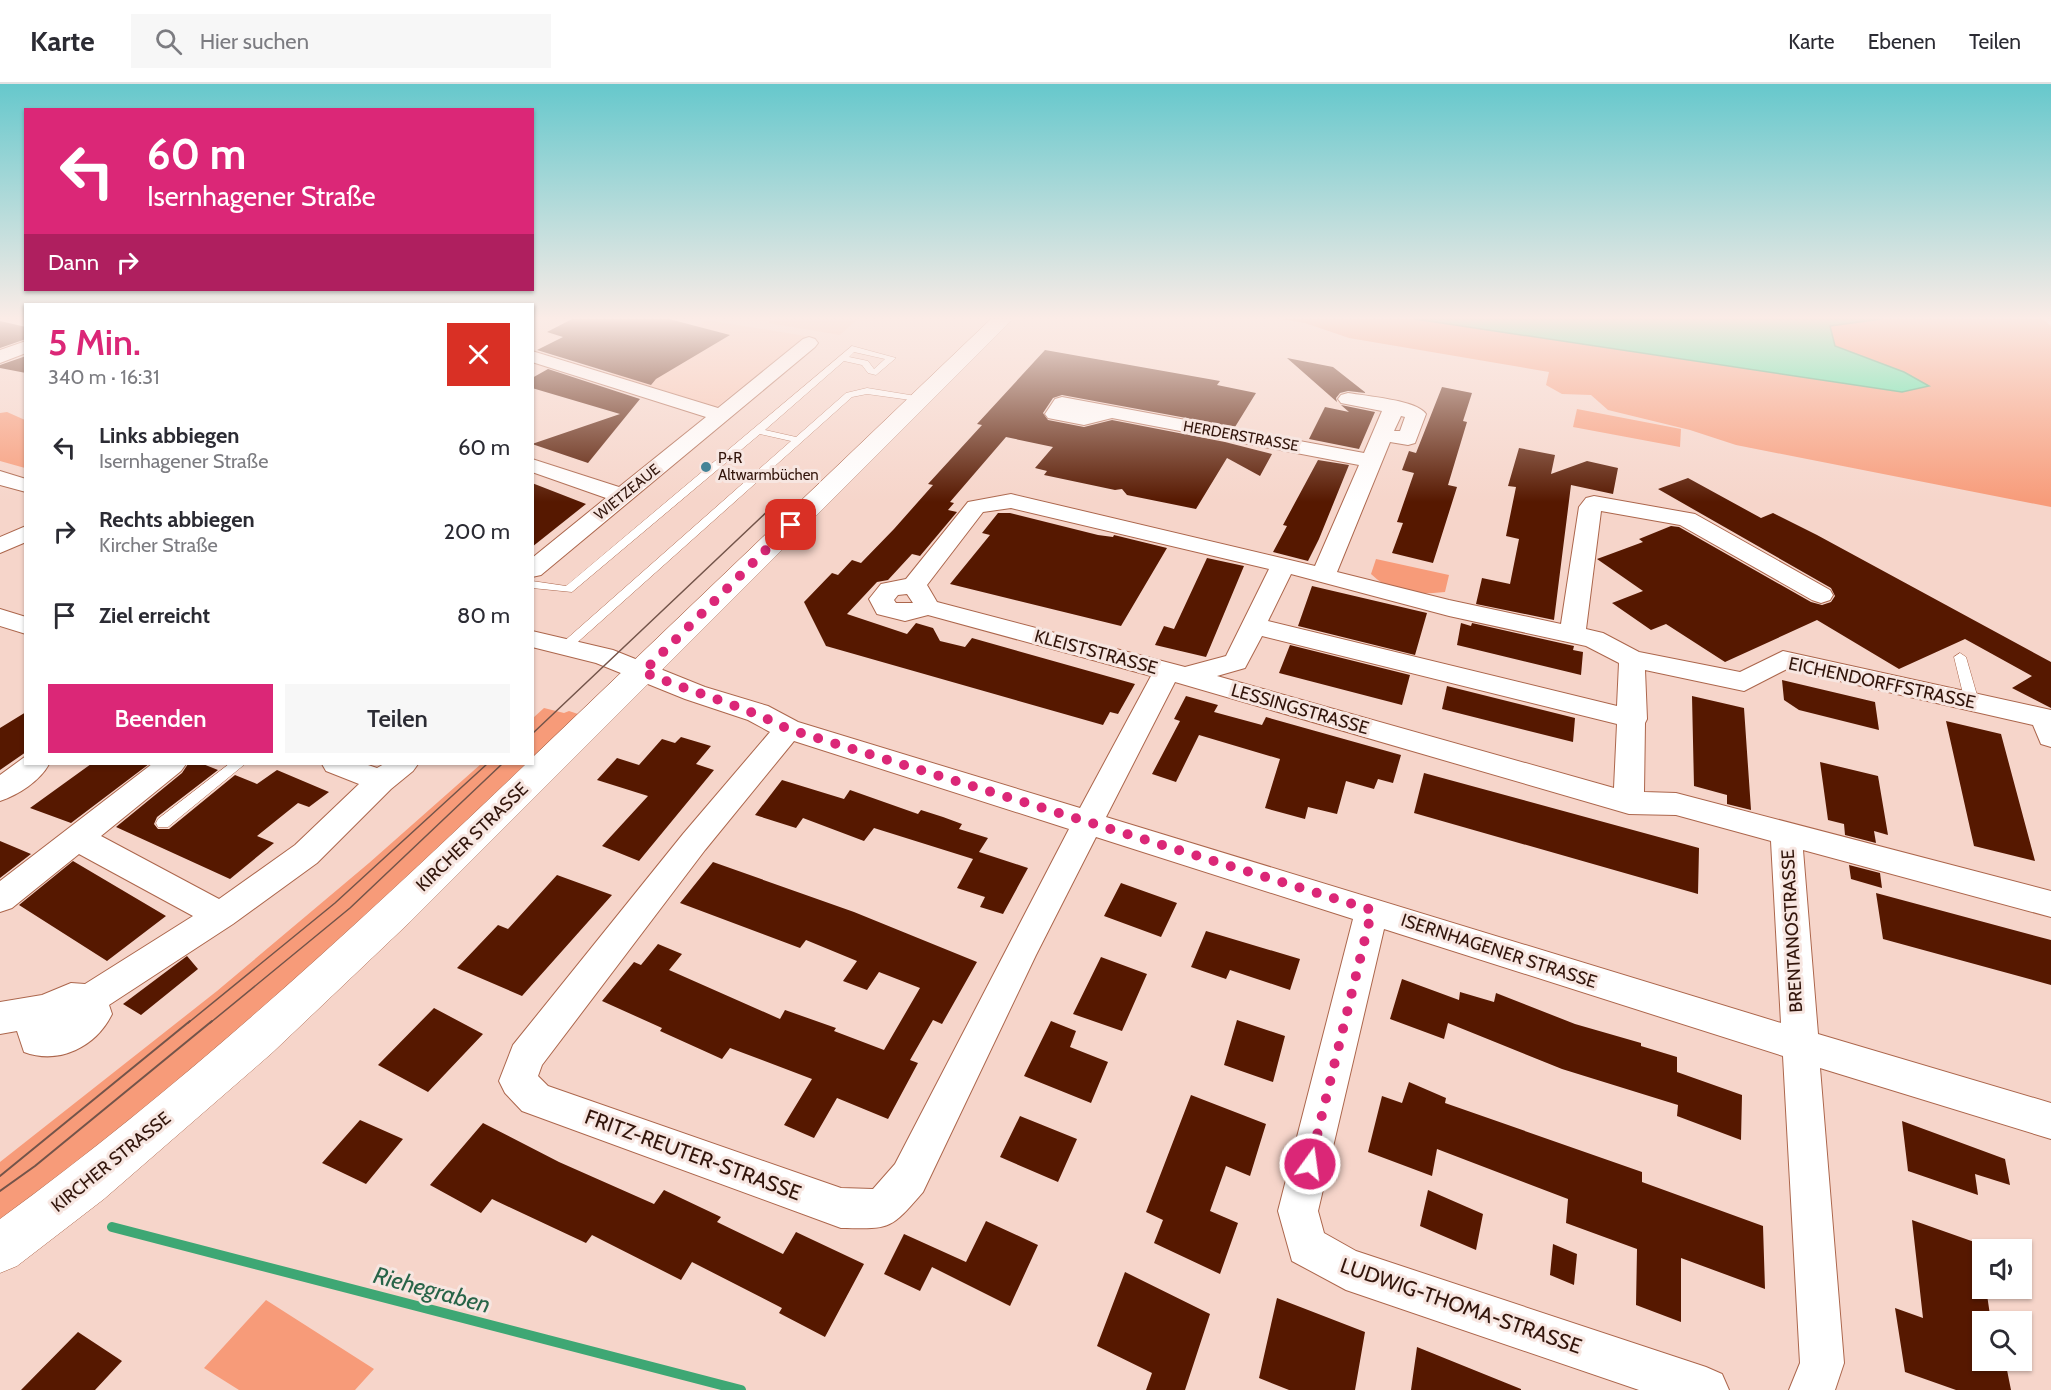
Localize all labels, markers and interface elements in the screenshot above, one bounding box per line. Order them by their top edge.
search box [131,14,551,68]
text: Karte [30,24,95,58]
icon: search [152,25,185,58]
text: Hier suchen [200,28,309,55]
text: Karte [1788,29,1835,54]
text: Ebenen [1868,29,1936,54]
text: Teilen [1969,29,2021,54]
text: 60 m [147,128,246,180]
icon: left [48,132,126,210]
text: Isernhagener Straße [147,180,376,213]
icon: right [111,246,144,279]
text: Dann [48,249,99,276]
text: 5 Min. [48,320,141,364]
button: close [447,323,510,386]
text: 340 m · 16:31 [48,365,160,389]
street label: HERDERSTRASSE [1182,417,1300,455]
text: Links abbiegen [99,422,239,449]
icon: left [48,431,81,464]
text: 60 m [458,434,510,461]
text: Isernhagener Straße [99,449,268,473]
place label: P+R Altwarmbüchen [718,449,819,484]
street label: WIETZEAUE [591,460,663,524]
marker: P+R Altwarmbüchen [699,460,713,474]
pin [765,499,816,550]
text: Rechts abbiegen [99,506,255,533]
icon: arrive [774,508,807,541]
icon: right [48,515,81,548]
text: 200 m [444,518,510,545]
text: Kircher Straße [99,533,218,557]
icon: arrive [48,599,81,632]
text: Ziel erreicht [99,602,210,629]
text: 80 m [457,602,510,629]
street label: KLEISTSTRASSE [1032,625,1160,679]
street label: EICHENDORFFSTRASSE [1786,652,1978,714]
street label: LESSINGSTRASSE [1229,679,1372,739]
button: Beenden [48,684,273,753]
button: Teilen [285,684,510,753]
street label: KIRCHER STRASSE [411,778,533,896]
street label: BRENTANOSTRASSE [1777,849,1807,1013]
street label: ISERNHAGENER STRASSE [1398,909,1600,993]
street label: FRITZ-REUTER-STRASSE [581,1104,805,1205]
street label: KIRCHER STRASSE [47,1107,175,1217]
position arrow [1278,1132,1342,1196]
map controls [1972,1239,2032,1371]
button: sound [1972,1239,2032,1299]
street label: LUDWIG-THOMA-STRASSE [1337,1252,1585,1359]
water label: Riehegraben [371,1260,494,1319]
button: search [1972,1311,2032,1371]

